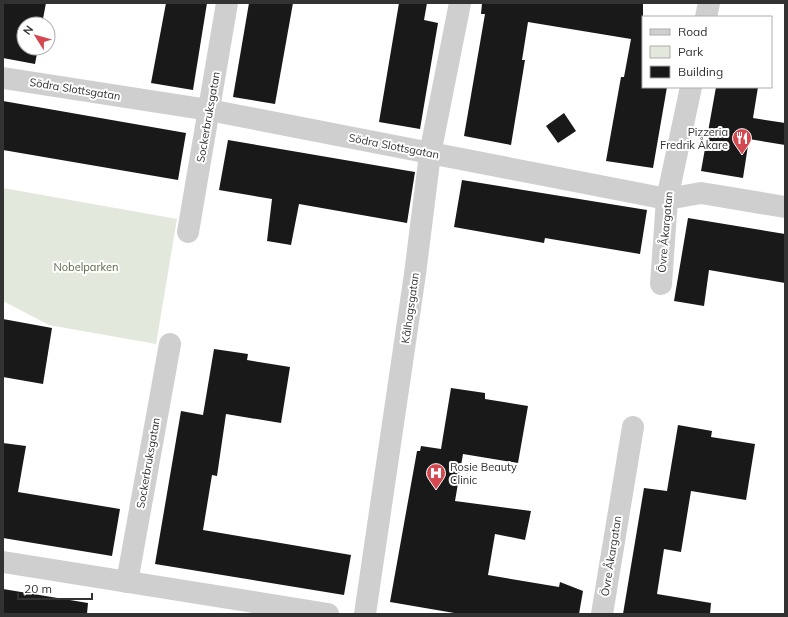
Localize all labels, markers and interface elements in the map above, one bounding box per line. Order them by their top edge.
north arrow [16,16,56,56]
legend [642,16,772,88]
text: N [20,22,36,38]
text: Road [678,24,707,39]
text: Park [678,44,704,59]
text: Building [678,64,723,79]
street label: Sockerbruksgatan [193,70,223,164]
street label: Södra Slottsgatan [28,75,122,103]
place label: Pizzeria Fredrik Åkare [660,125,728,152]
restaurant icon: Pizzeria Fredrik Åkare [731,127,753,155]
street label: Södra Slottsgatan [348,130,440,162]
street label: Övre Åkargatan [653,191,676,273]
park label: Nobelparken [54,260,118,274]
street label: Kålhagsgatan [398,272,422,344]
street label: Sockerbruksgatan [133,416,163,510]
place label: Rosie Beauty Clinic [450,460,517,487]
hospital icon: Rosie Beauty Clinic [425,462,447,490]
street label: Övre Åkargatan [597,515,624,597]
scale bar [18,575,92,601]
text: 20 m [24,581,52,596]

